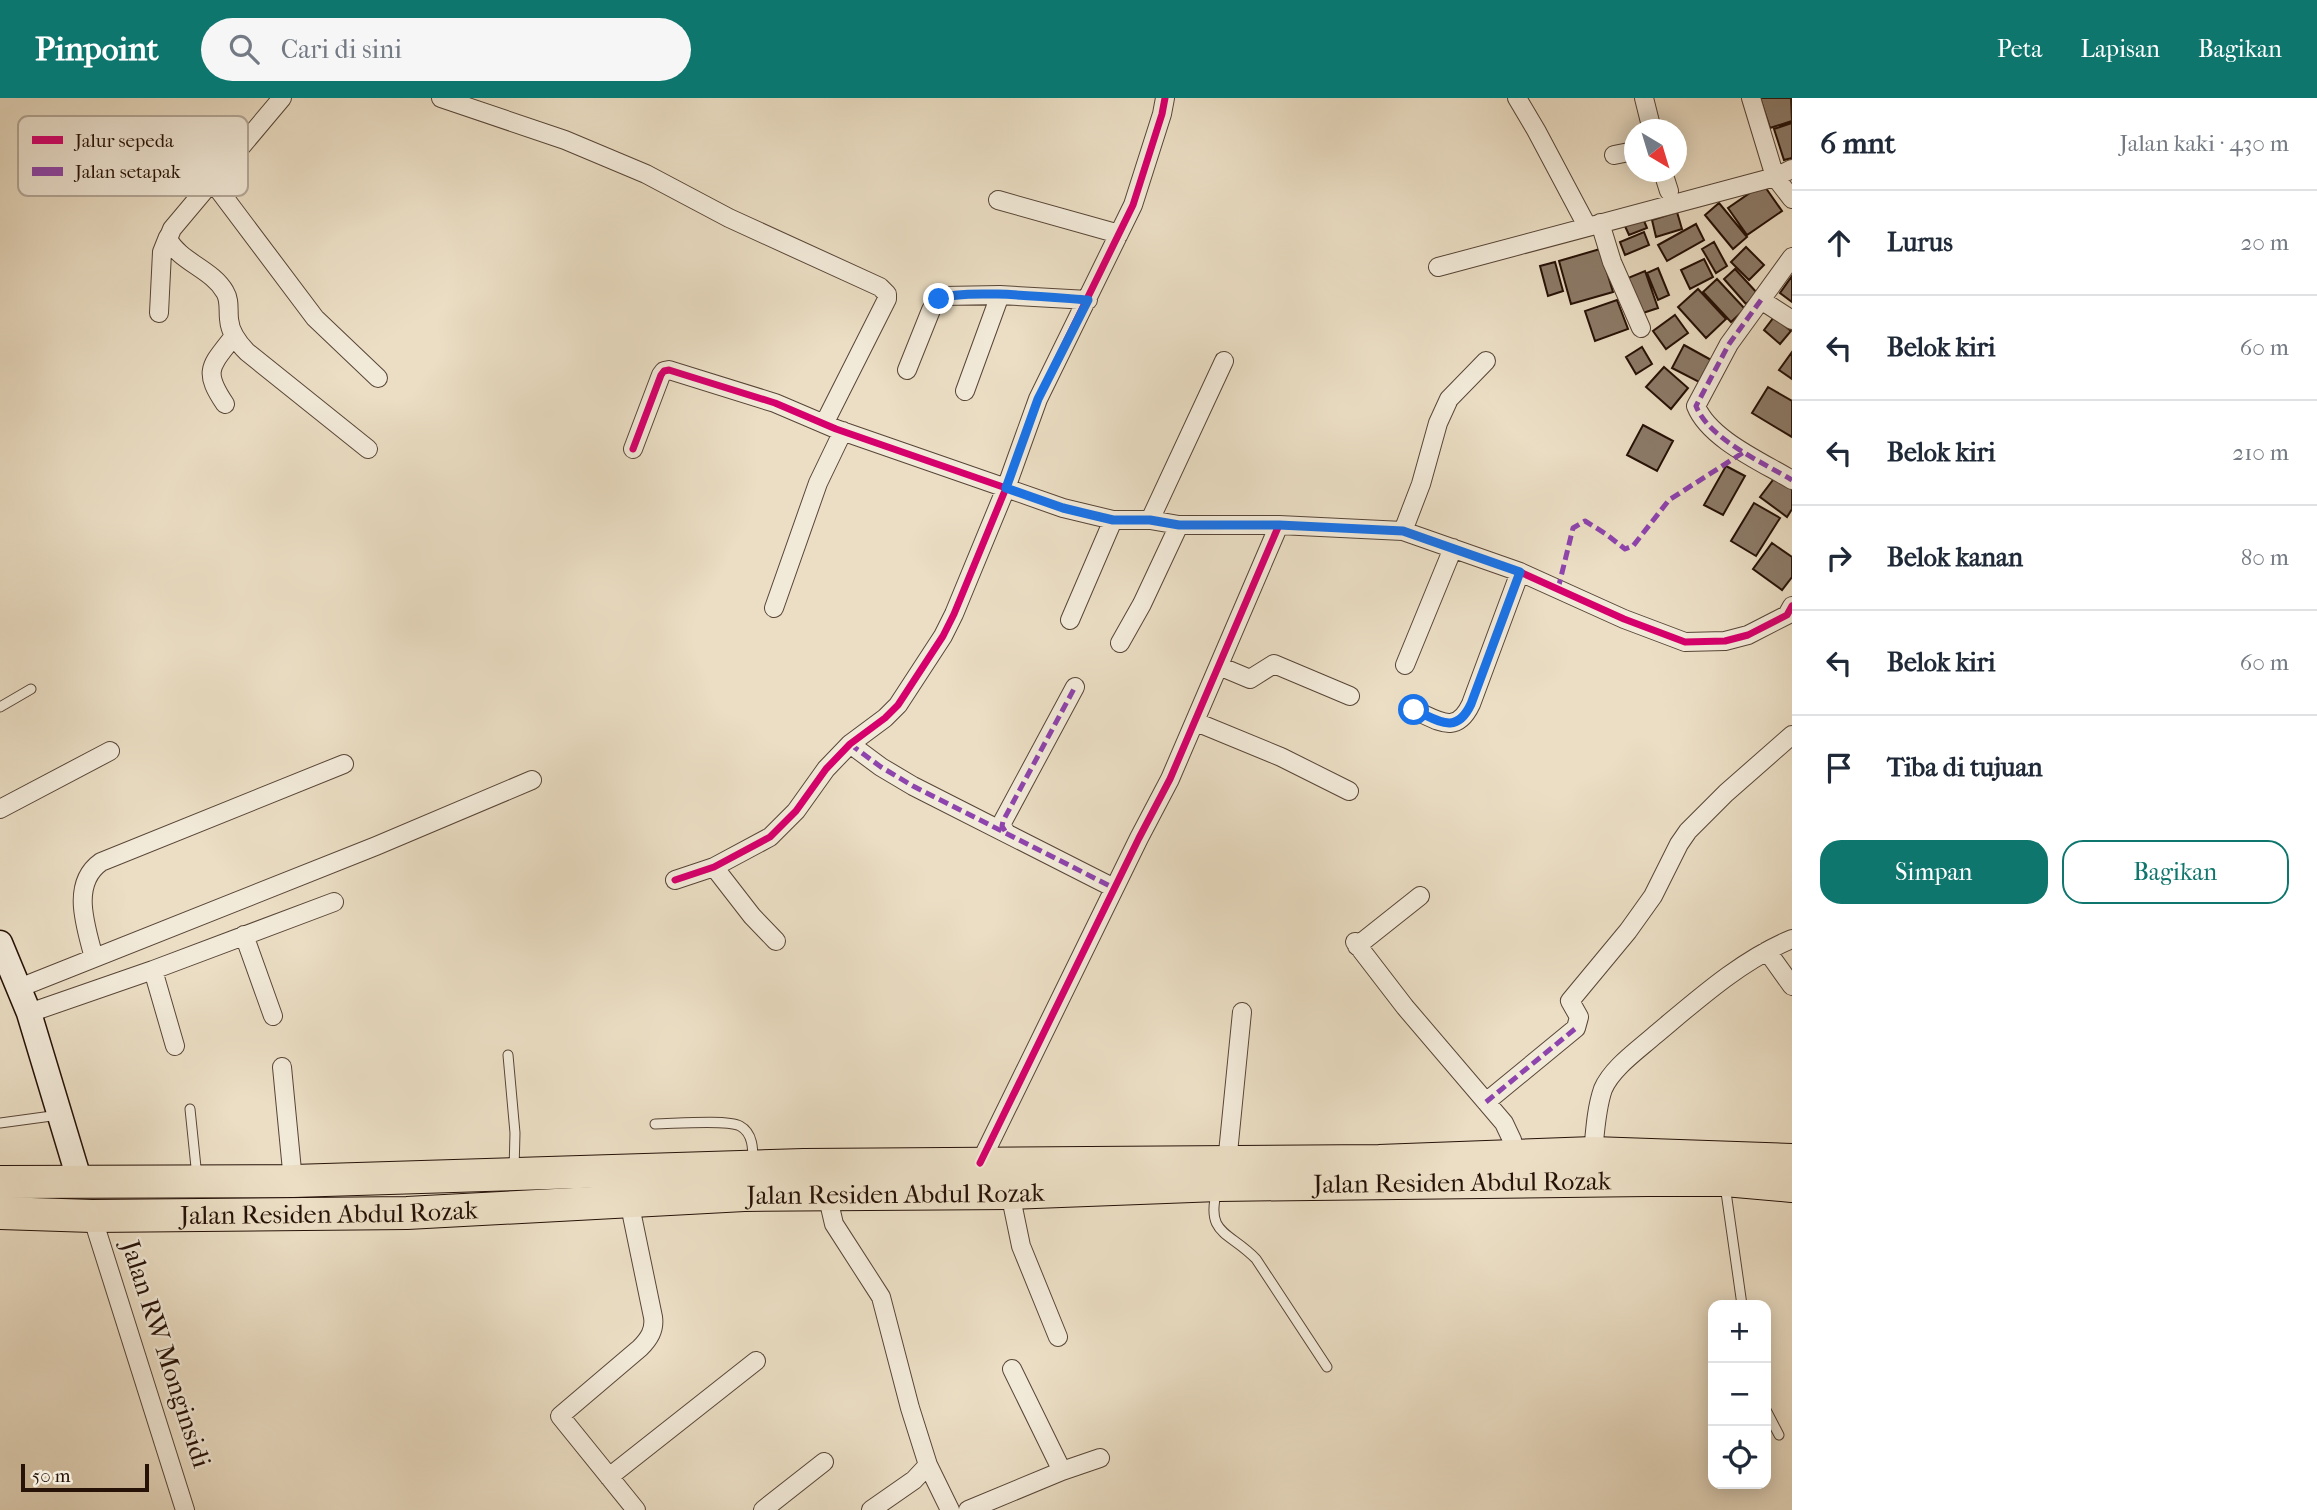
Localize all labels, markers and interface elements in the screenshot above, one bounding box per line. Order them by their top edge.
search box [201,18,691,81]
text: Pinpoint [35,30,159,69]
icon: search [225,30,263,68]
text: Cari di sini [281,34,402,65]
text: Peta [1997,35,2042,63]
text: Lapisan [2080,35,2160,63]
text: Bagikan [2198,35,2282,63]
legend [18,116,248,196]
north arrow [1624,119,1687,182]
text: 6 mnt [1820,126,1896,161]
text: Jalur sepeda [73,130,174,152]
text: Jalan kaki · 430 m [2120,130,2289,157]
text: Jalan setapak [73,161,181,183]
icon: ahead [1820,224,1858,262]
text: Lurus [1887,227,1953,258]
text: 20 m [2240,229,2289,256]
route end [923,283,954,314]
icon: left [1820,329,1858,367]
text: Belok kiri [1887,332,1995,363]
text: 60 m [2240,334,2289,361]
icon: left [1820,434,1858,472]
text: Belok kiri [1887,437,1995,468]
text: 210 m [2232,439,2289,466]
icon: right [1820,539,1858,577]
text: Belok kanan [1887,542,2023,573]
text: 80 m [2241,544,2289,571]
icon: left [1820,644,1858,682]
text: Belok kiri [1887,647,1995,678]
text: 60 m [2240,649,2289,676]
route start [1398,694,1429,725]
icon: arrive [1820,749,1858,787]
text: Tiba di tujuan [1887,752,2043,783]
button: Simpan [1820,840,2048,904]
button: Bagikan [2062,840,2289,904]
street label: Jalan Residen Abdul Rozak [1311,1165,1612,1199]
street label: Jalan Residen Abdul Rozak [744,1176,1046,1210]
street label: Jalan Residen Abdul Rozak [178,1194,479,1231]
street label: Jalan RW Monginsidi [114,1235,217,1472]
map controls [1708,1300,1771,1489]
button: + [1708,1300,1771,1363]
button: − [1708,1363,1771,1426]
button: locate [1708,1426,1771,1489]
scale bar [21,1461,149,1493]
text: 50 m [32,1465,71,1487]

